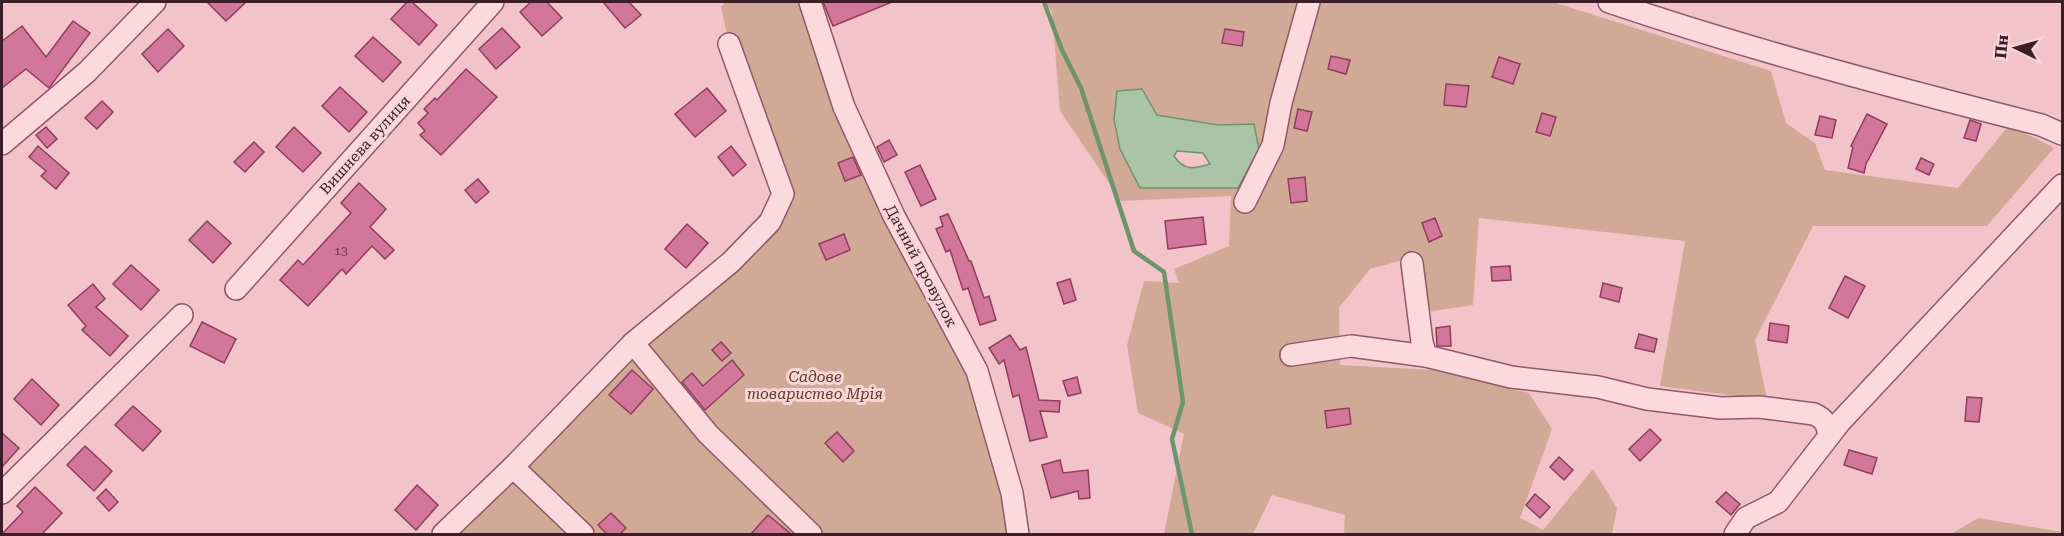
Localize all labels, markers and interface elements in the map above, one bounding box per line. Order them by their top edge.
north arrow [1986,18,2046,78]
text: Пн [1991,34,2012,59]
street label: Вишнева вулиця [316,92,414,198]
street label: Дачний провулок [881,202,961,331]
house number: 13 [334,244,348,258]
park label: Садове товариство Мрія [747,368,883,403]

